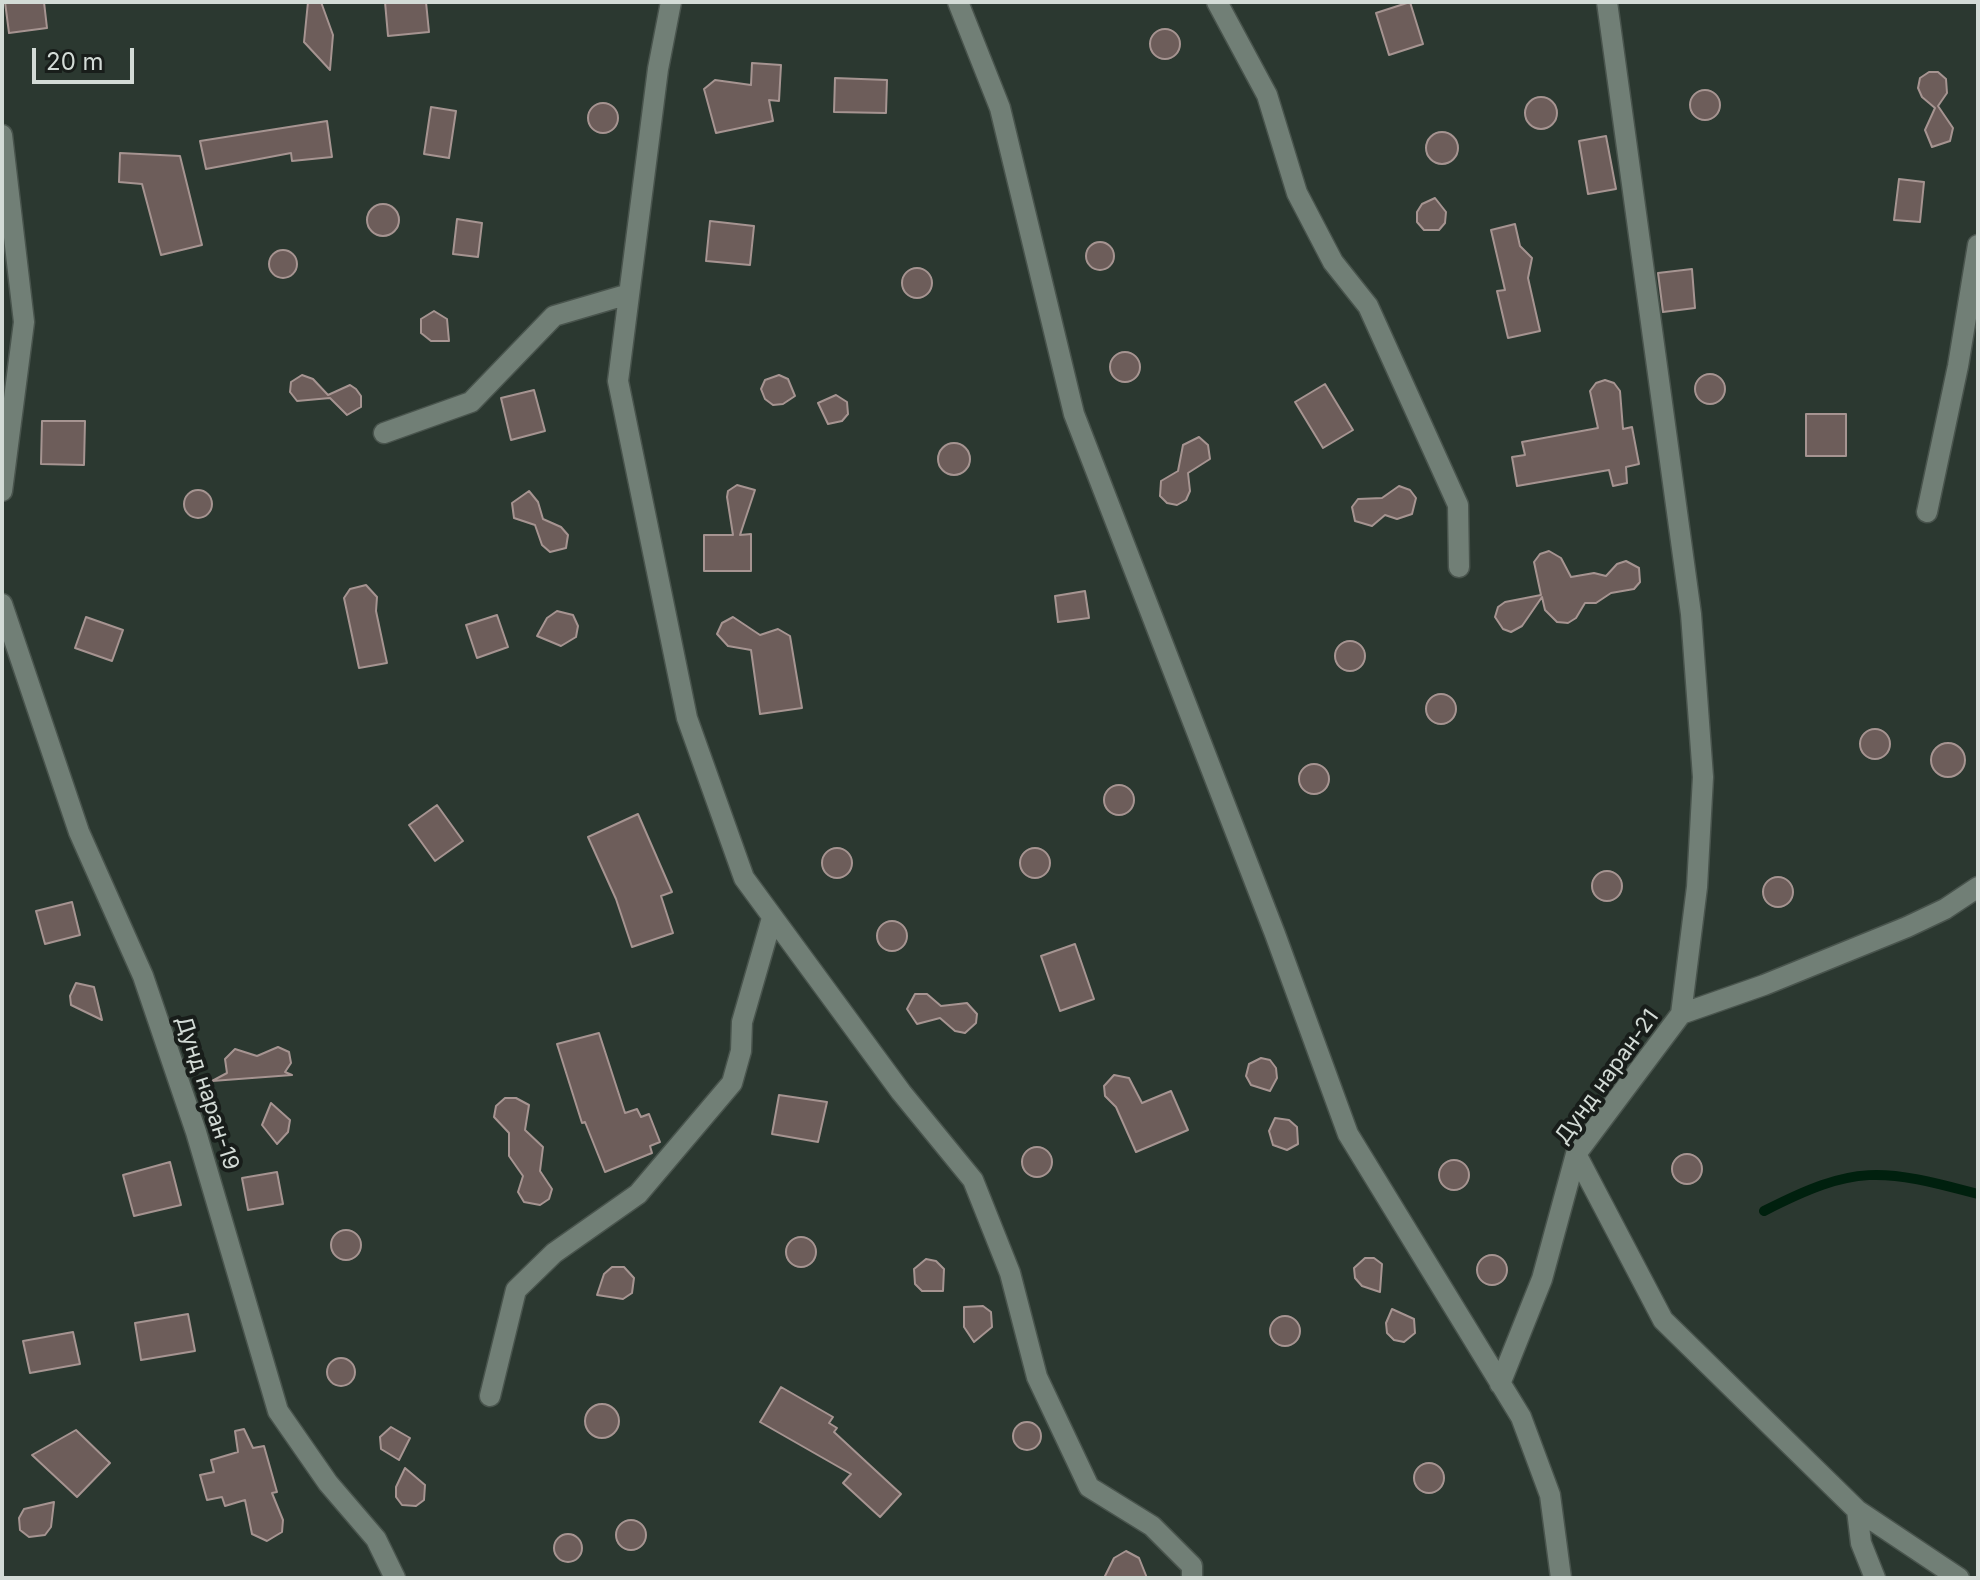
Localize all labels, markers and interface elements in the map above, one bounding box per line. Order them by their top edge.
scale bar [36,32,138,82]
text: 20 m [46,47,104,76]
street label: Дунд наран-21 [1549,1005,1665,1149]
street label: Дунд наран-19 [170,1013,244,1173]

